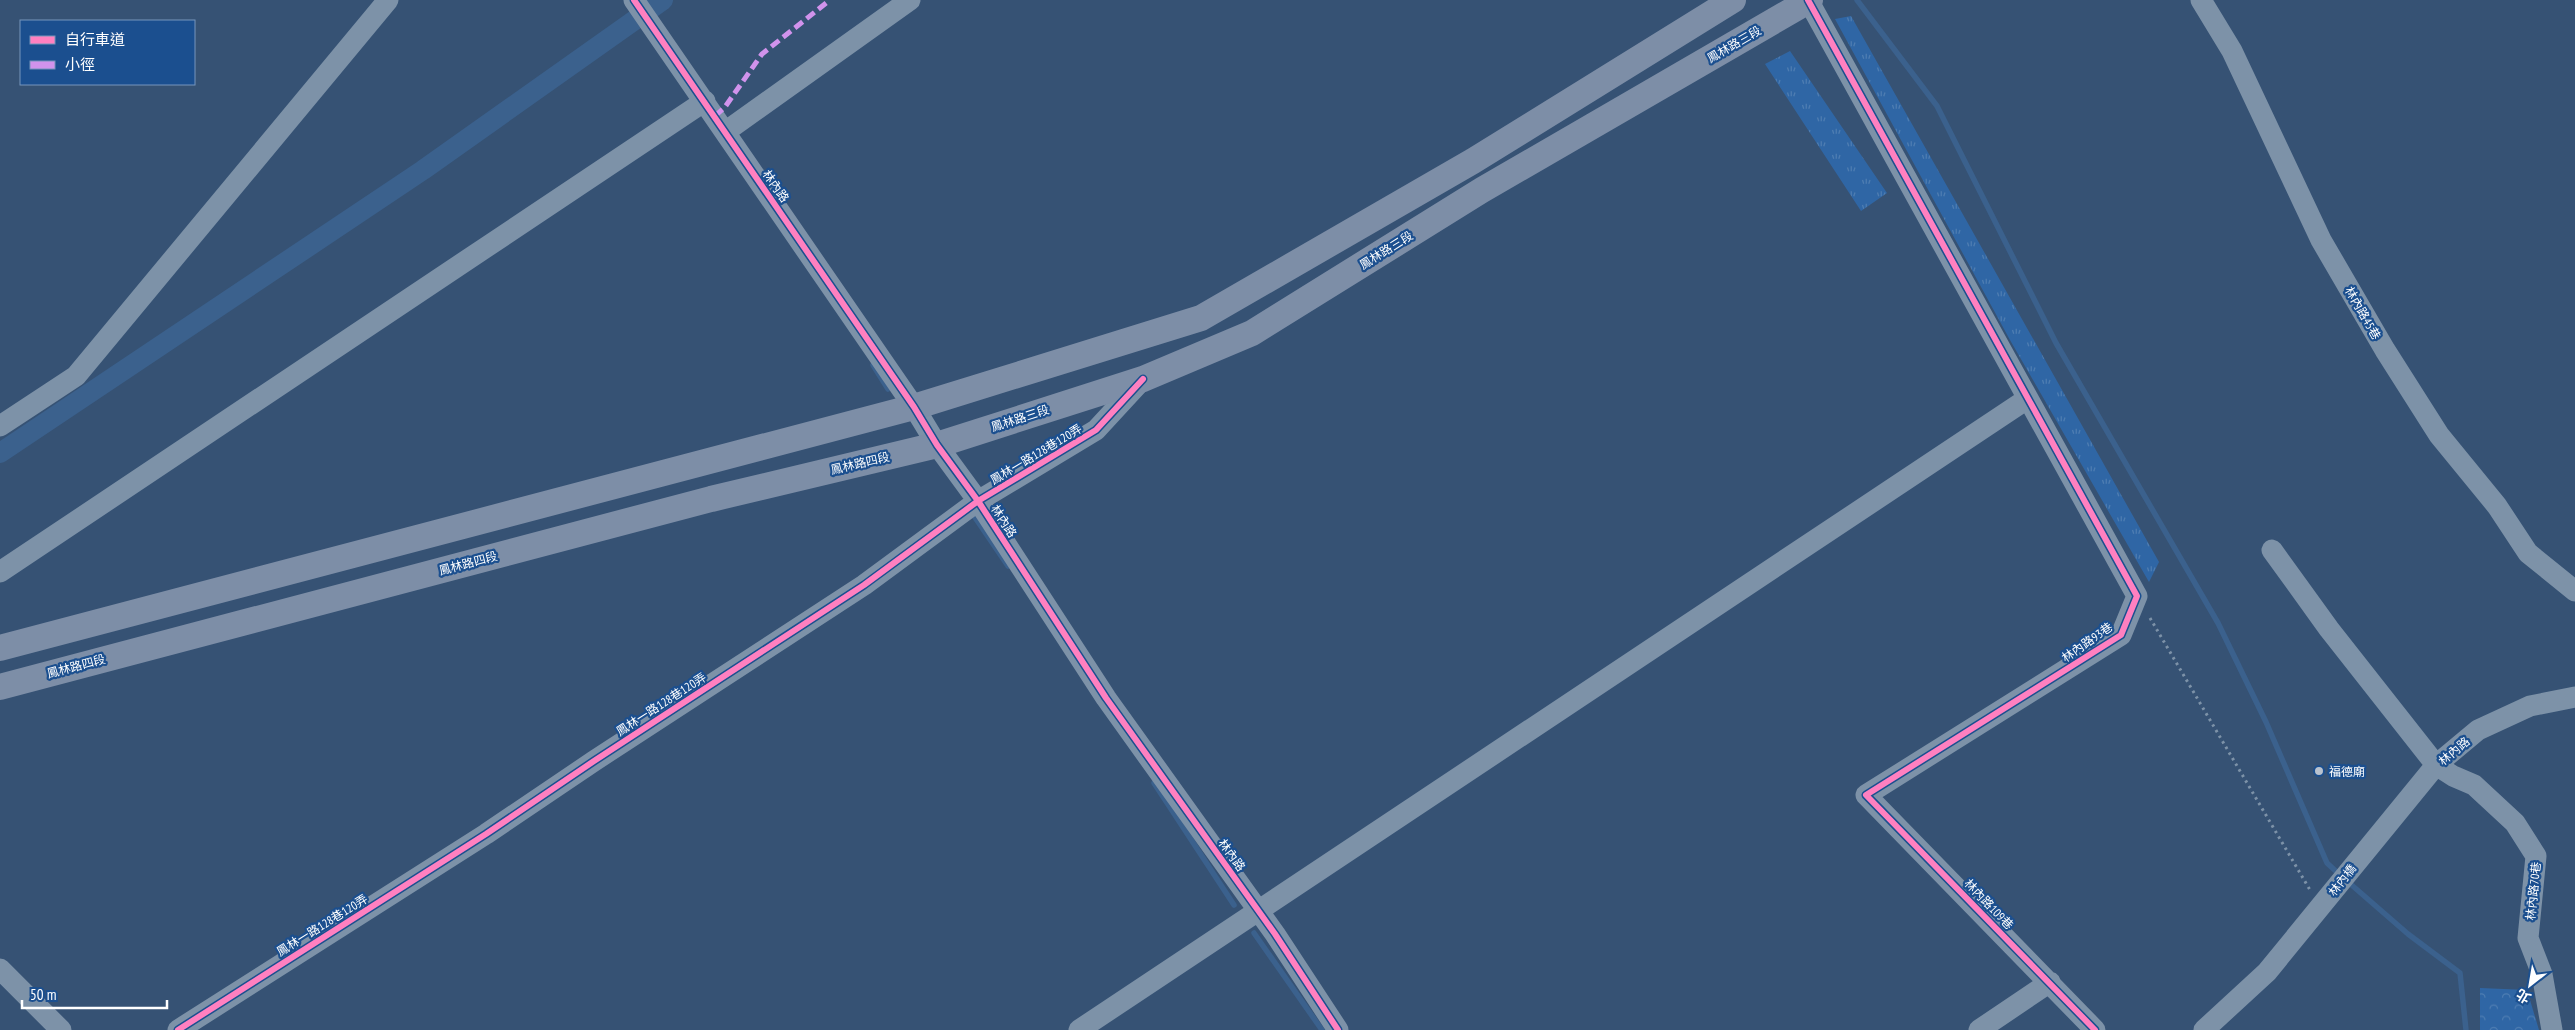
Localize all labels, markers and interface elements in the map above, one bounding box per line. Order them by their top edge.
legend [20,20,195,85]
street label: 鳳林路三段 [1704,23,1764,65]
text: 自行車道 [65,30,125,49]
text: 小徑 [65,55,95,74]
street label: 林內路 [760,167,792,205]
street label: 鳳林路三段 [1357,228,1415,272]
street label: 林內路45巷 [2342,284,2384,342]
street label: 鳳林路三段 [989,402,1051,434]
street label: 鳳林一路128巷120弄 [987,421,1085,487]
street label: 鳳林路四段 [829,449,891,477]
street label: 林內路 [988,502,1020,540]
street label: 鳳林路四段 [437,548,499,578]
street label: 林內路93巷 [2059,619,2115,665]
street label: 鳳林路四段 [45,651,107,681]
street label: 鳳林一路128巷120弄 [613,669,709,739]
street label: 林內路 [2435,734,2473,768]
place label: 福德廟 [2329,764,2365,779]
marker: 福德廟 [2313,765,2325,777]
street label: 林內路 [1215,836,1249,874]
street label: 林內橋 [2325,861,2359,899]
street label: 林內路70巷 [2522,861,2544,921]
street label: 林內路109巷 [1961,876,2017,932]
street label: 鳳林一路128巷120弄 [274,891,370,959]
north arrow [2505,960,2555,1010]
scale bar [22,978,168,1010]
text: 50 m [30,985,56,1004]
text: 北 [2513,985,2534,1007]

